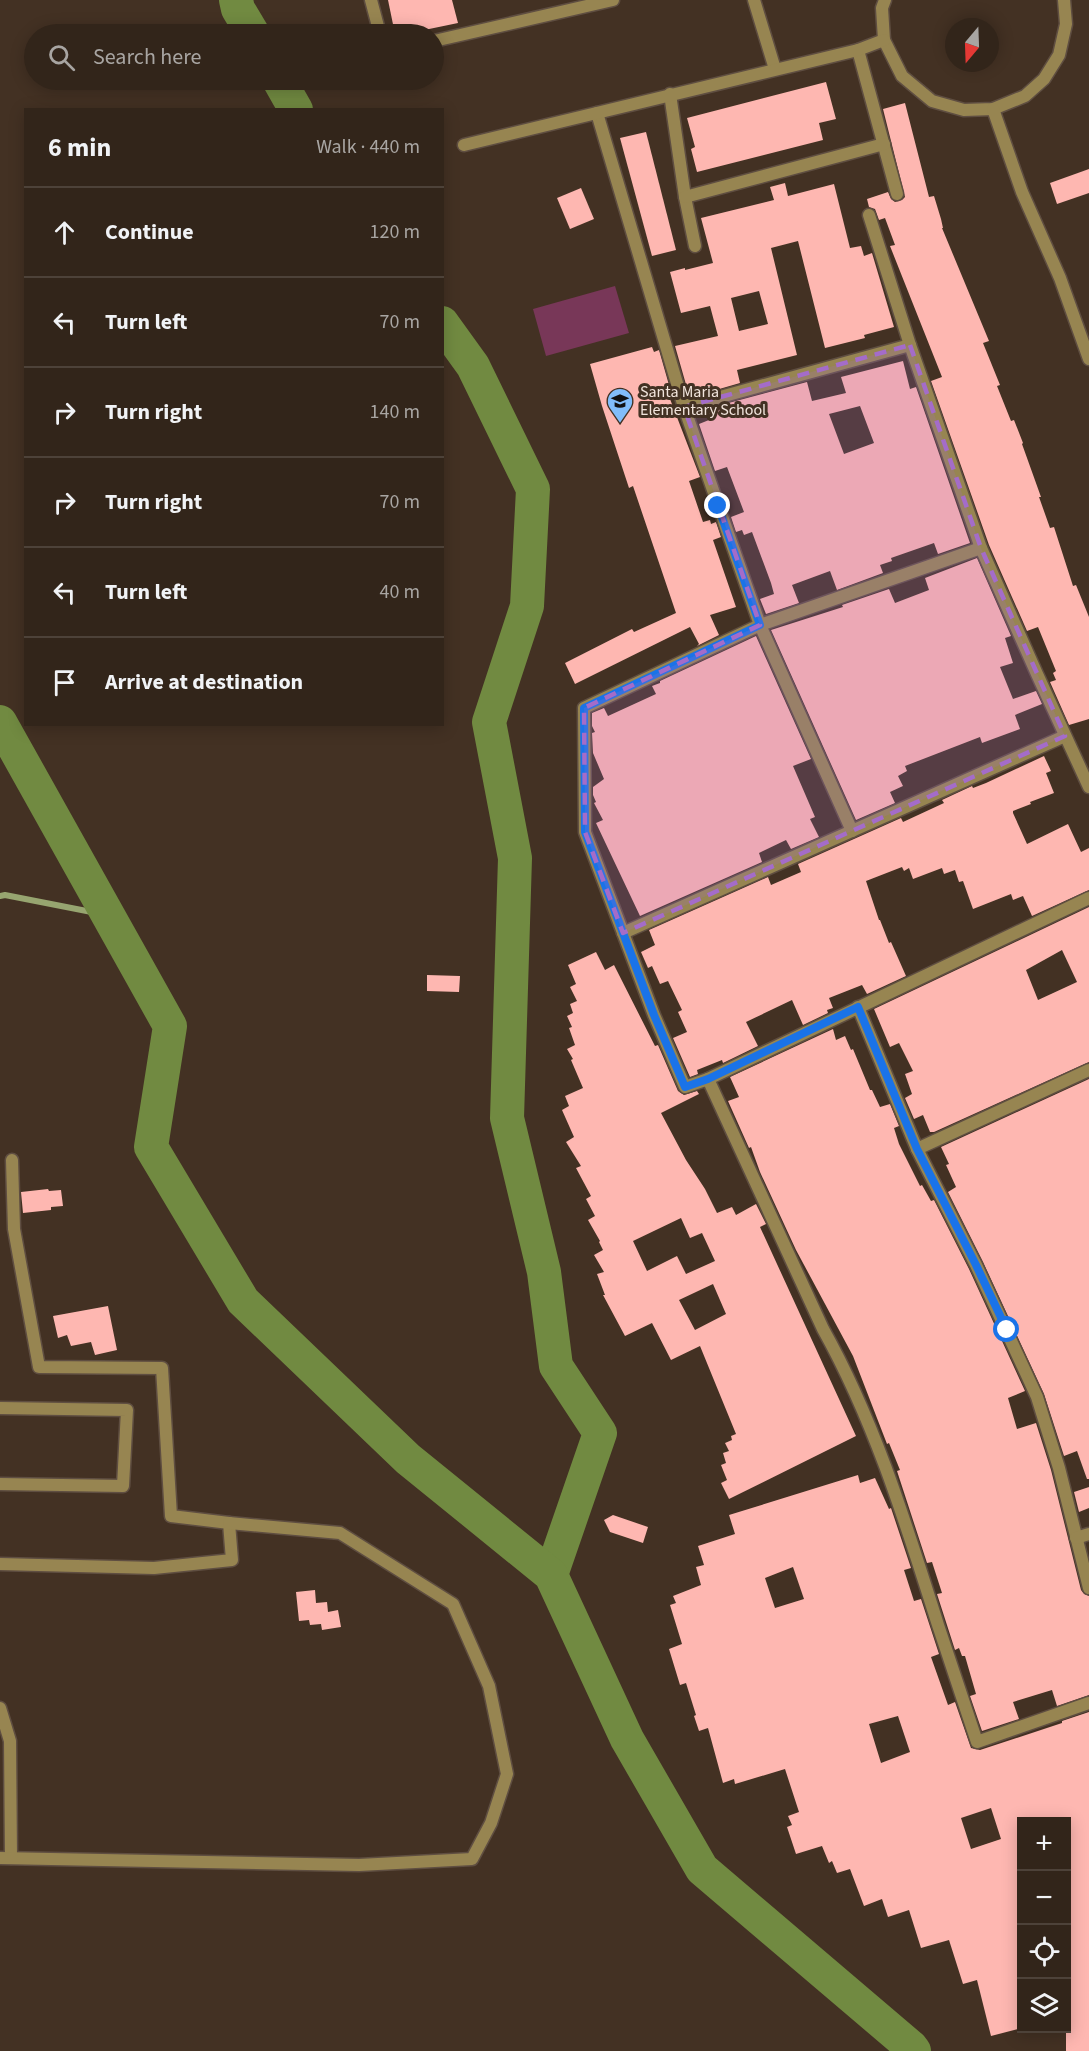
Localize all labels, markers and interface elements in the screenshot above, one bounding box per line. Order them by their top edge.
north arrow [945,18,999,72]
search box [24,24,444,90]
icon: search [45,41,78,74]
text: Search here [93,41,201,73]
text: 6 min [48,129,111,166]
text: Walk · 440 m [316,133,420,161]
icon: ahead [48,216,81,249]
text: Continue [105,216,194,248]
text: 120 m [370,218,420,246]
icon: left [48,306,81,339]
text: Turn left [105,306,187,338]
text: 70 m [380,308,420,336]
place label: Santa Maria Elementary School [640,381,766,421]
school or university icon: Santa Maria Elementary School [605,386,635,424]
icon: right [48,396,81,429]
text: Turn right [105,396,202,428]
text: 140 m [370,398,420,426]
icon: right [48,486,81,519]
text: Turn right [105,486,202,518]
text: 70 m [380,488,420,516]
route end [704,492,730,518]
icon: left [48,576,81,609]
text: Turn left [105,576,187,608]
text: 40 m [380,578,420,606]
icon: arrive [48,666,81,699]
text: Arrive at destination [105,666,303,698]
route start [993,1316,1019,1342]
map controls [1017,1817,1071,2033]
button: + [1017,1817,1071,1871]
button: − [1017,1871,1071,1925]
button: locate [1017,1925,1071,1979]
button: layers [1017,1979,1071,2033]

